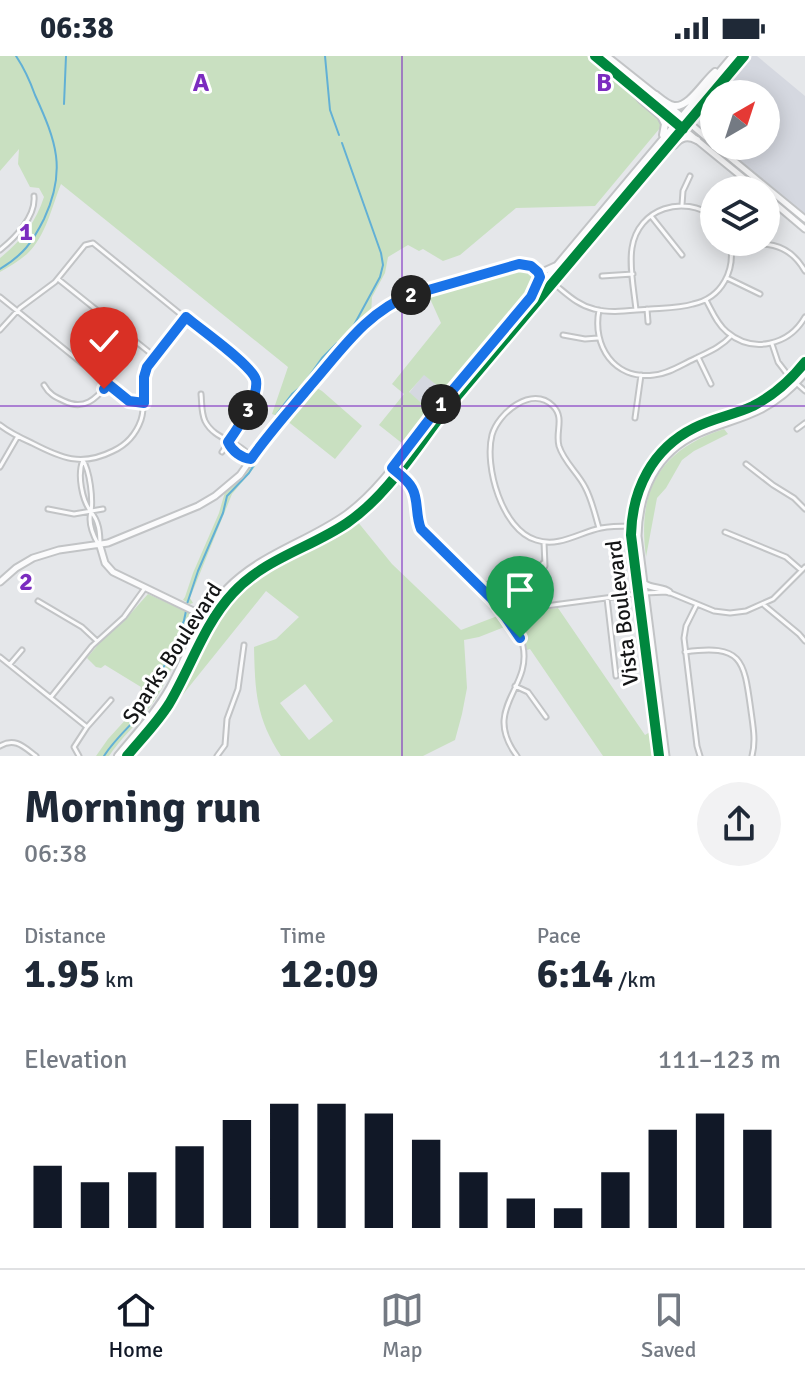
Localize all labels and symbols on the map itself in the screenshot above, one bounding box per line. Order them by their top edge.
text: A [193,67,210,99]
text: B [596,67,612,99]
north arrow [700,80,780,160]
text: 1 [19,216,33,248]
pin: 2 [391,275,431,315]
pin [70,307,138,389]
pin: 1 [421,384,461,424]
pin: 3 [228,390,268,430]
street label: Vista Boulevard [600,539,644,687]
pin [486,556,554,638]
text: 2 [19,566,33,598]
street label: Sparks Boulevard [116,577,228,729]

